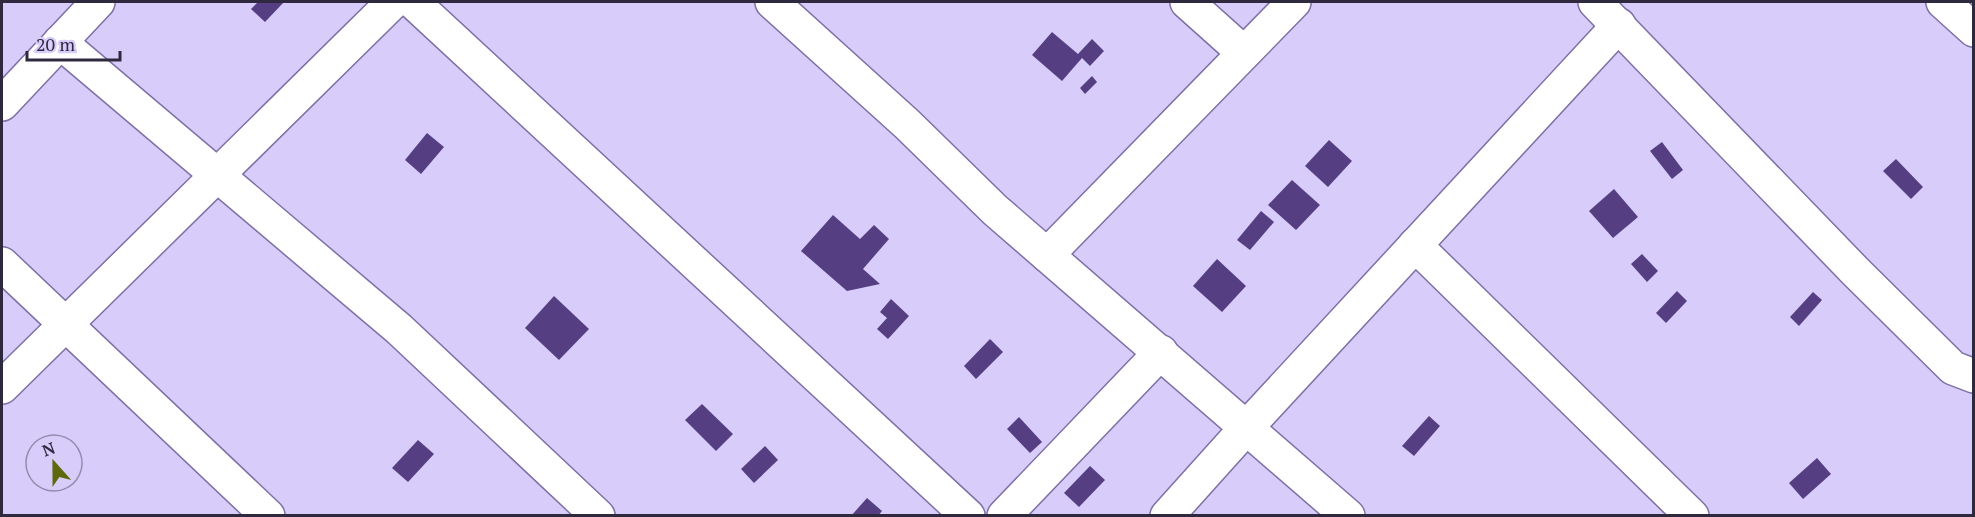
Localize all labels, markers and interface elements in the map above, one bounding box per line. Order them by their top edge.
scale bar [27,24,120,62]
text: 20 m [36,32,76,56]
north arrow [24,433,84,493]
text: N [39,437,58,461]

